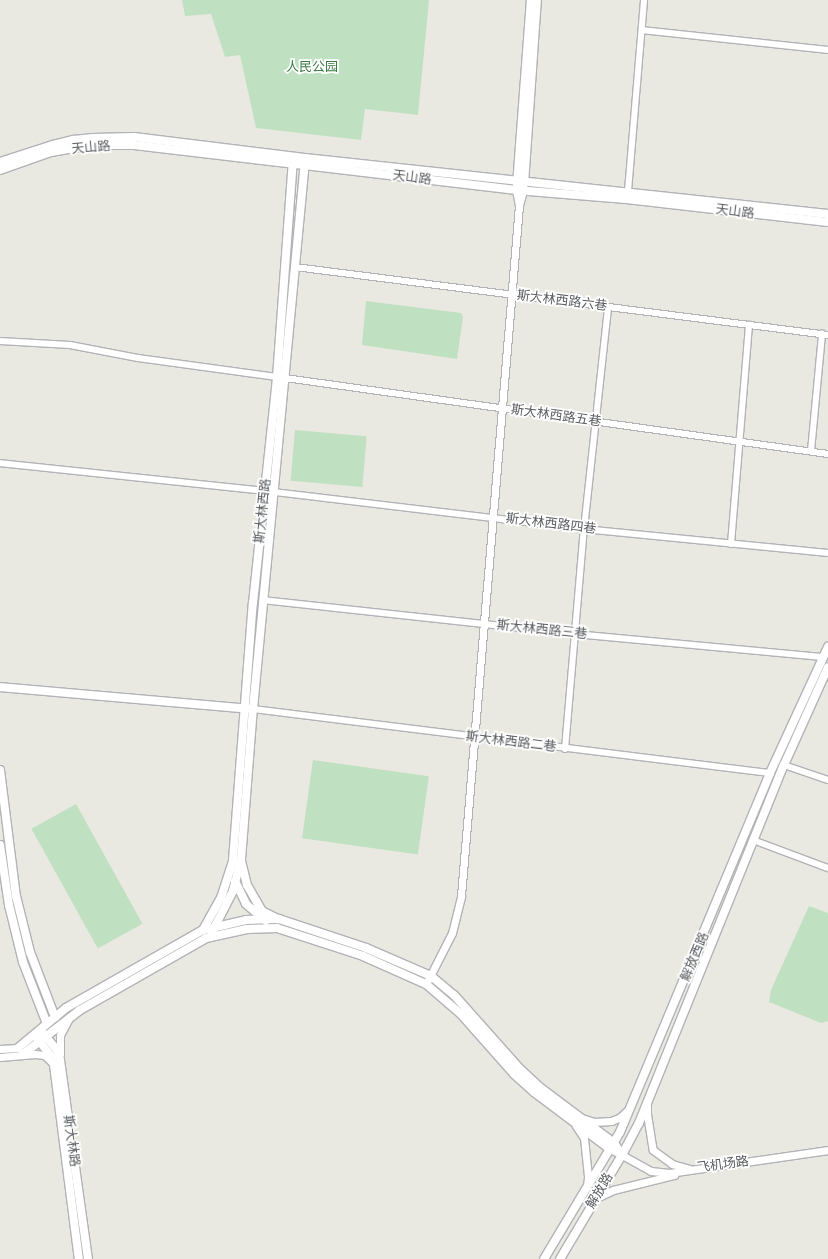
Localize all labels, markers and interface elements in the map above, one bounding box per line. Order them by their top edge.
park label: 人民公园 [286,59,338,75]
street label: 天山路 [71,139,111,157]
street label: 天山路 [392,168,432,188]
street label: 天山路 [715,202,755,222]
street label: 斯大林西路六巷 [516,288,608,314]
street label: 斯大林西路五巷 [510,402,602,430]
street label: 斯大林西路 [252,478,274,544]
street label: 斯大林西路四巷 [505,511,597,537]
street label: 斯大林西路三巷 [496,617,588,643]
street label: 斯大林西路二巷 [465,729,557,755]
street label: 解放西路 [678,930,712,984]
street label: 斯大林路 [60,1114,82,1168]
street label: 飞机场路 [696,1154,750,1176]
street label: 解放路 [583,1170,617,1212]

